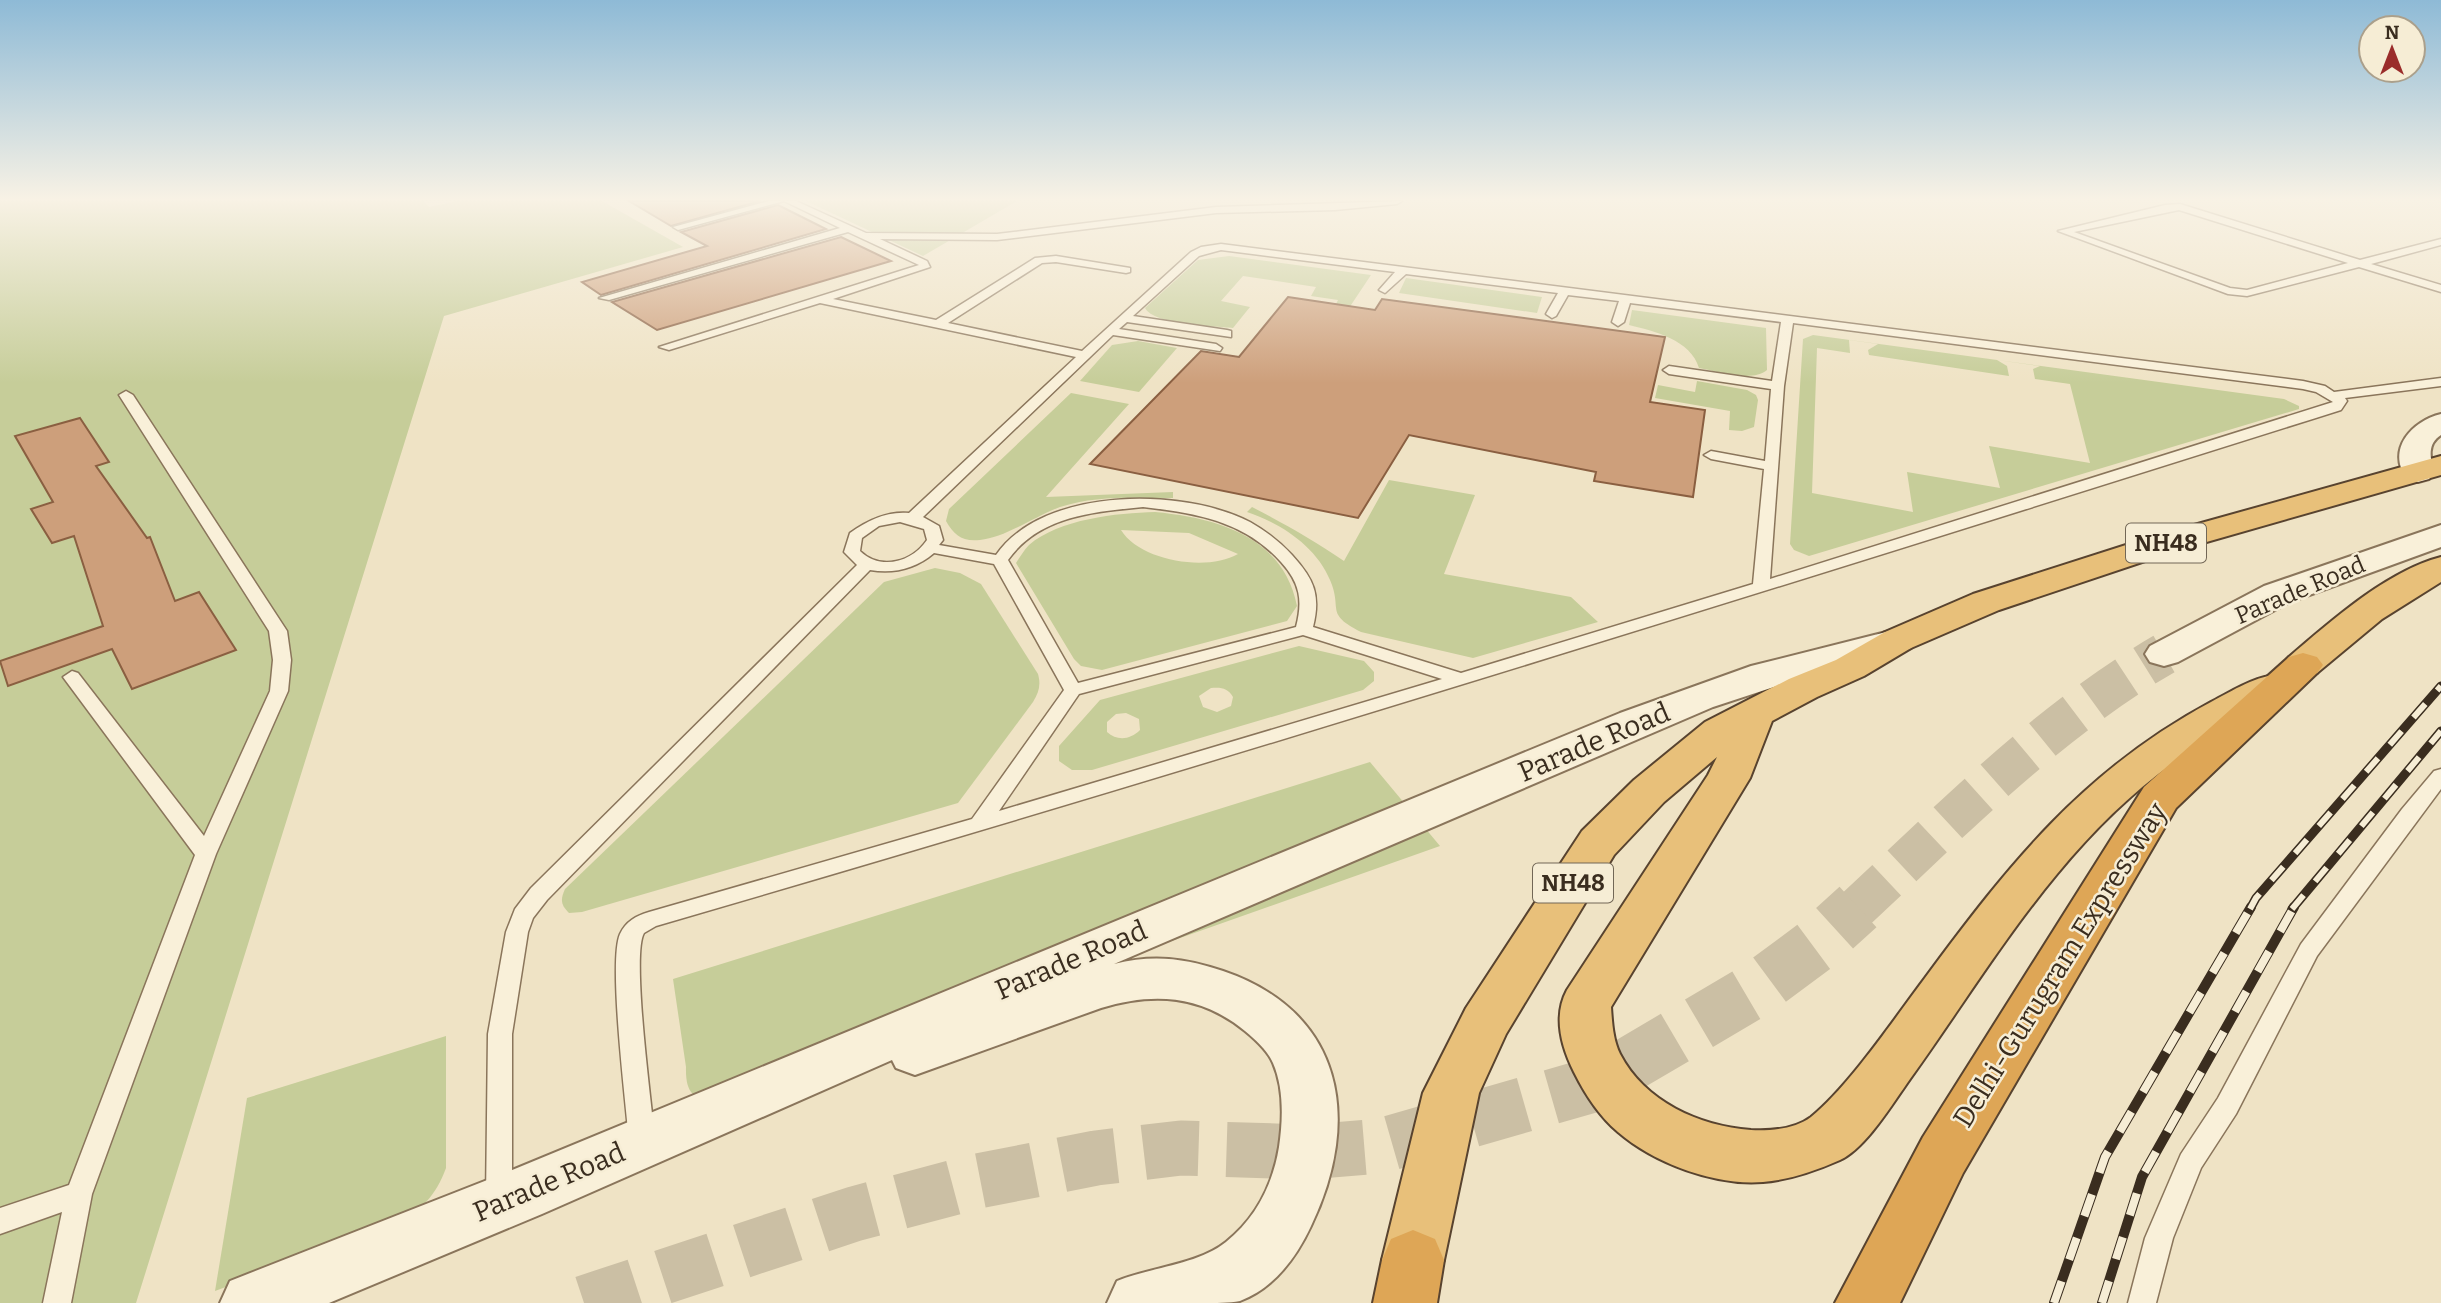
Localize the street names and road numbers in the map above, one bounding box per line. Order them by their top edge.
road number: NH48 [2126,524,2206,562]
street label: Parade Road [2231,550,2369,630]
street label: Parade Road [1513,695,1675,789]
street label: Delhi-Gurugram Expressway [1946,797,2174,1133]
road number: NH48 [1533,863,1613,902]
street label: Parade Road [990,913,1152,1007]
street label: Parade Road [468,1135,630,1229]

